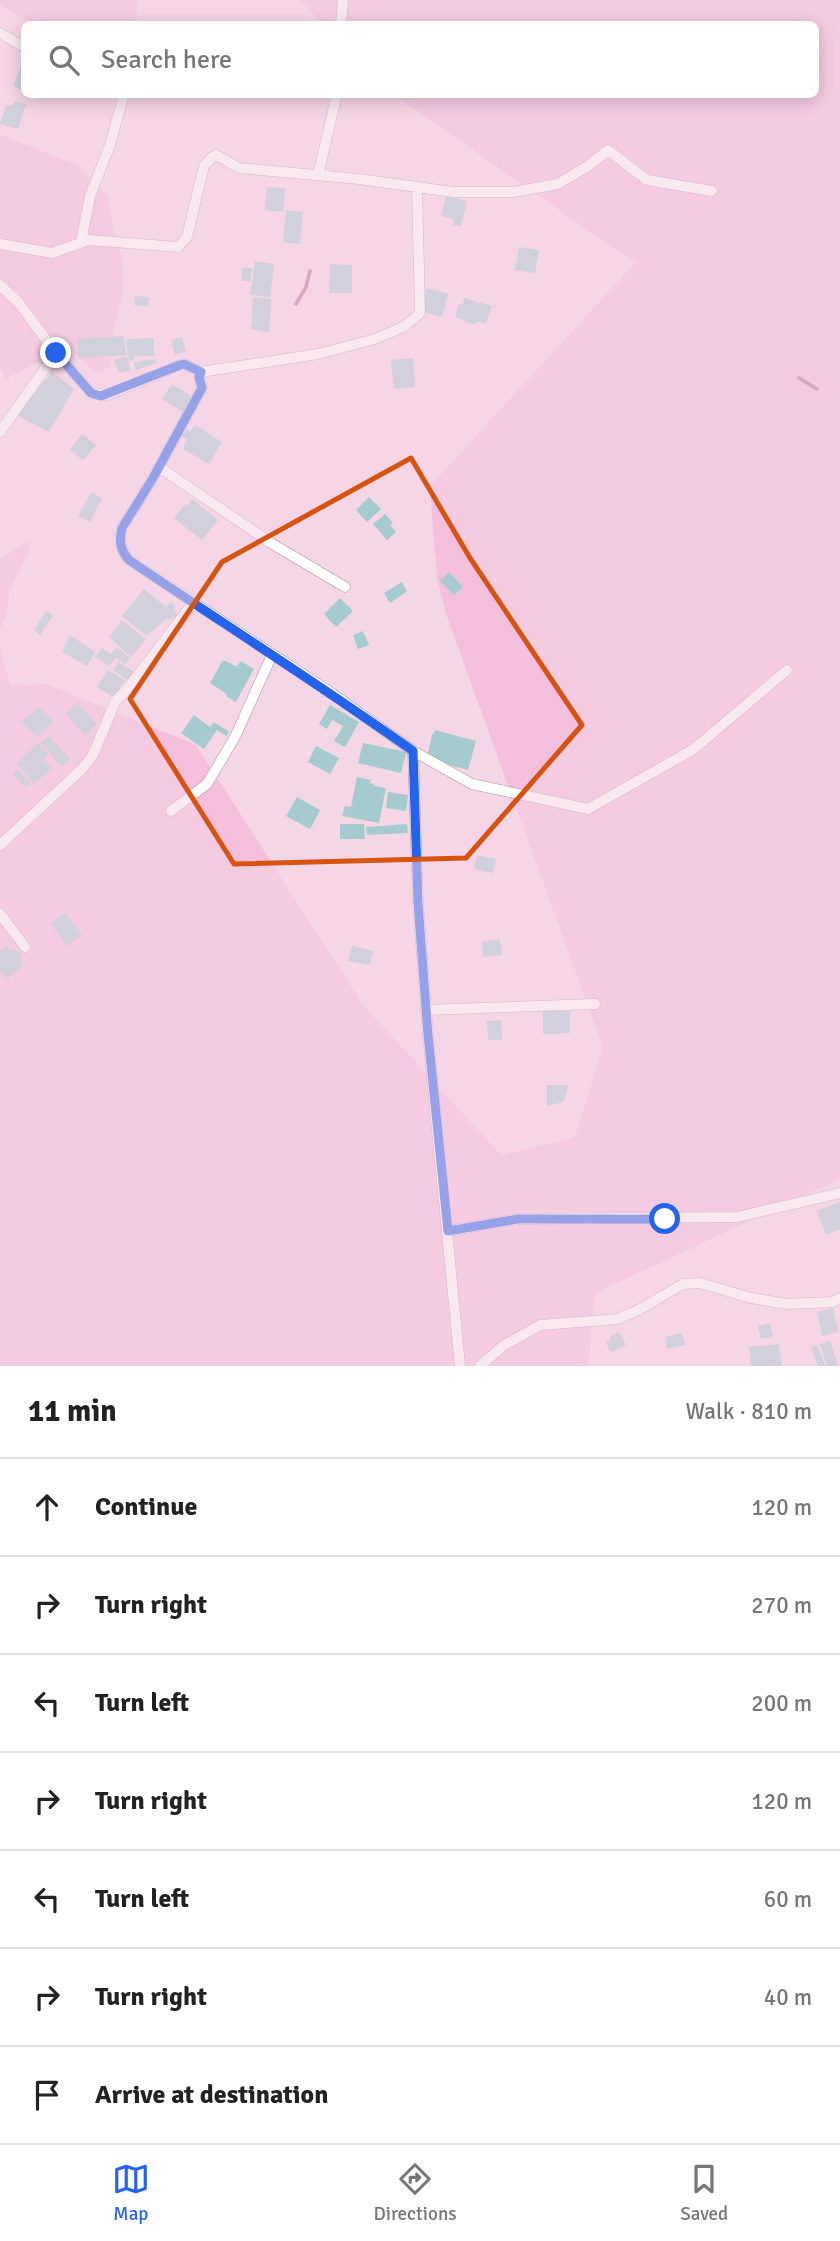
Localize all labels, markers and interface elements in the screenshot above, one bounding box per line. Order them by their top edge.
search box [21,21,819,98]
icon: search [45,41,83,79]
text: Search here [101,44,232,76]
route end [40,337,71,368]
route start [649,1203,680,1234]
text: 11 min [28,1393,117,1430]
text: Walk · 810 m [686,1397,812,1426]
icon: ahead [28,1488,66,1526]
text: Continue [95,1491,197,1523]
text: 120 m [751,1493,812,1522]
icon: right [28,1586,66,1624]
text: Turn right [95,1589,207,1621]
text: 270 m [751,1591,812,1620]
icon: left [28,1684,66,1722]
text: Turn left [95,1687,189,1719]
text: 200 m [751,1689,812,1718]
icon: right [28,1782,66,1820]
text: Turn right [95,1785,207,1817]
text: 120 m [751,1787,812,1816]
icon: left [28,1880,66,1918]
text: Turn left [95,1883,189,1915]
text: 60 m [764,1885,812,1914]
icon: right [28,1978,66,2016]
text: Turn right [95,1981,207,2013]
text: 40 m [764,1983,812,2012]
icon: arrive [28,2076,66,2114]
text: Arrive at destination [95,2079,328,2111]
tab: Map [112,2160,150,2226]
tab: Directions [374,2160,457,2226]
tab: Saved [680,2160,728,2226]

